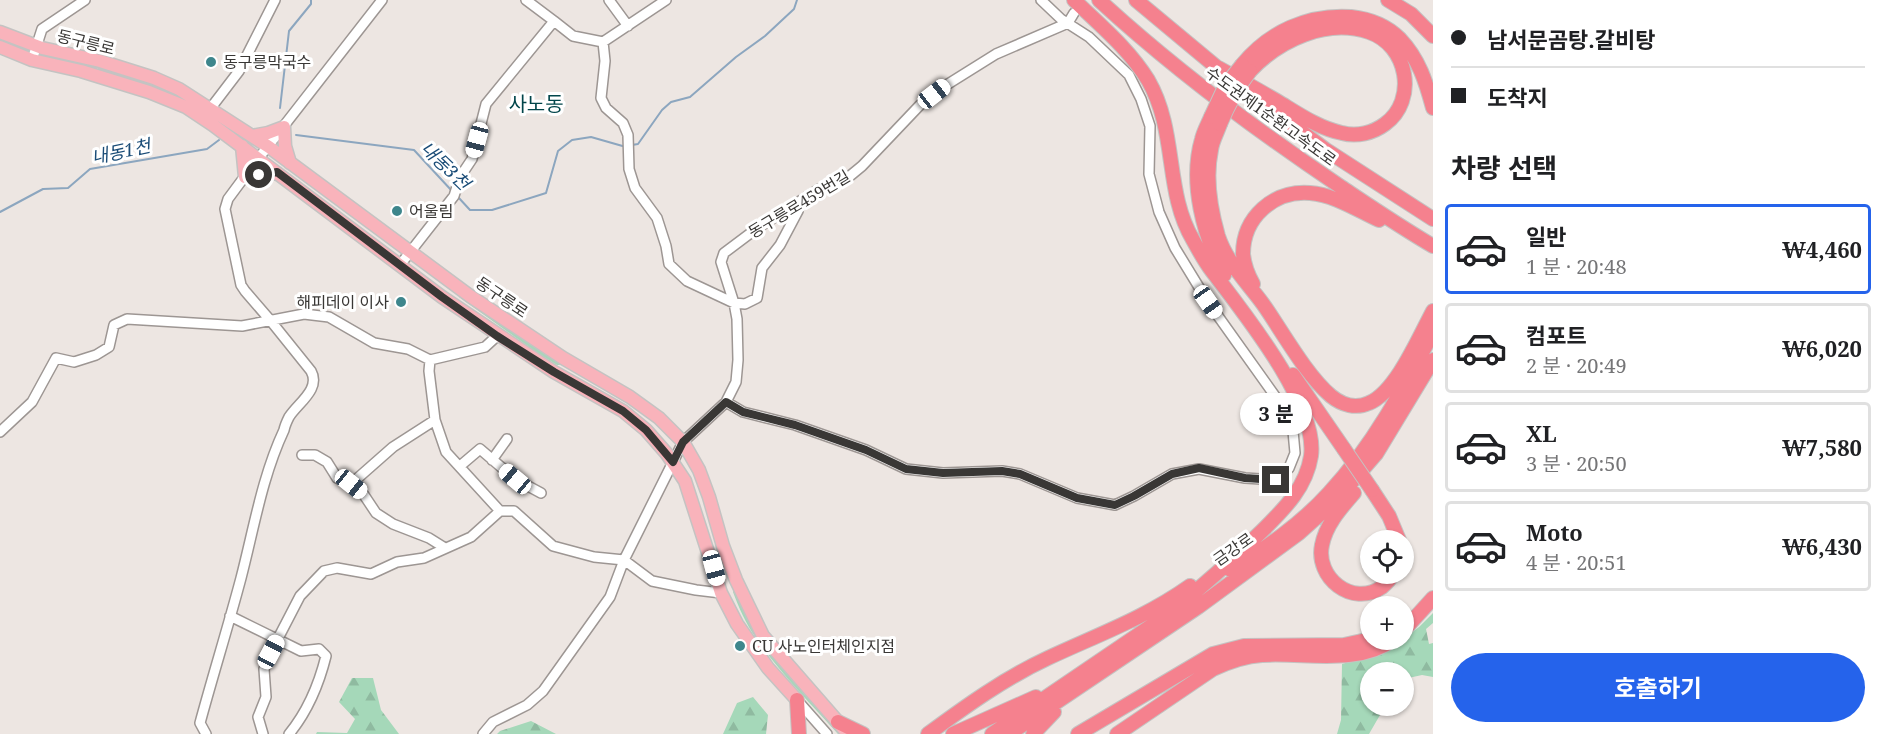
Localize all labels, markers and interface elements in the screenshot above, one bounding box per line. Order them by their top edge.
street label: 동구릉로 [55,24,117,60]
text: 남서문곰탕.갈비탕 [1487,24,1655,54]
place label: 동구릉막국수 [223,51,311,73]
marker: 동구릉막국수 [204,55,218,69]
street label: 수도권제1순환고속도로 [1201,61,1341,171]
car [914,76,954,112]
text: 도착지 [1487,82,1548,112]
district label: 사노동 [508,90,564,117]
car [464,120,490,160]
water label: 내동1천 [89,133,155,169]
water label: 내동3천 [416,136,477,196]
text: 차량 선택 [1451,149,1557,186]
route start [245,161,272,188]
street label: 동구릉로459번길 [744,165,854,243]
place label: 어울림 [409,200,453,222]
marker: 어울림 [390,204,404,218]
text: 일반 [1526,221,1566,251]
icon: car [1454,222,1508,276]
text: ₩4,460 [1782,234,1862,264]
text: 1 분 · 20:48 [1526,253,1627,280]
street label: 동구릉로 [471,271,533,323]
car [1190,282,1226,322]
place label: 해피데이 이사 [297,291,389,313]
marker: 해피데이 이사 [394,295,408,309]
text: 컴포트 [1526,320,1587,350]
icon: car [1454,321,1508,375]
text: ₩6,020 [1782,333,1862,363]
text: 2 분 · 20:49 [1526,352,1627,379]
callout: 3 분 [1240,393,1312,435]
text: 3 분 [1259,400,1293,427]
text: XL [1526,418,1557,448]
icon: car [1454,420,1508,474]
text: ₩7,580 [1782,432,1862,462]
text: 3 분 · 20:50 [1526,450,1627,477]
car [495,461,535,497]
car [331,466,371,502]
route end [1262,466,1289,493]
text: Moto [1526,517,1583,547]
icon: car [1454,519,1508,573]
street label: 금강로 [1209,527,1258,571]
map controls [1360,530,1414,716]
button: locate [1360,530,1414,584]
text: ₩6,430 [1782,531,1862,561]
car [701,548,727,588]
text: 4 분 · 20:51 [1526,549,1627,576]
button: + [1360,596,1414,650]
car [255,632,287,672]
place label: CU 사노인터체인지점 [752,635,895,657]
marker: CU 사노인터체인지점 [733,639,747,653]
button: 호출하기 [1451,653,1865,722]
button: − [1360,662,1414,716]

